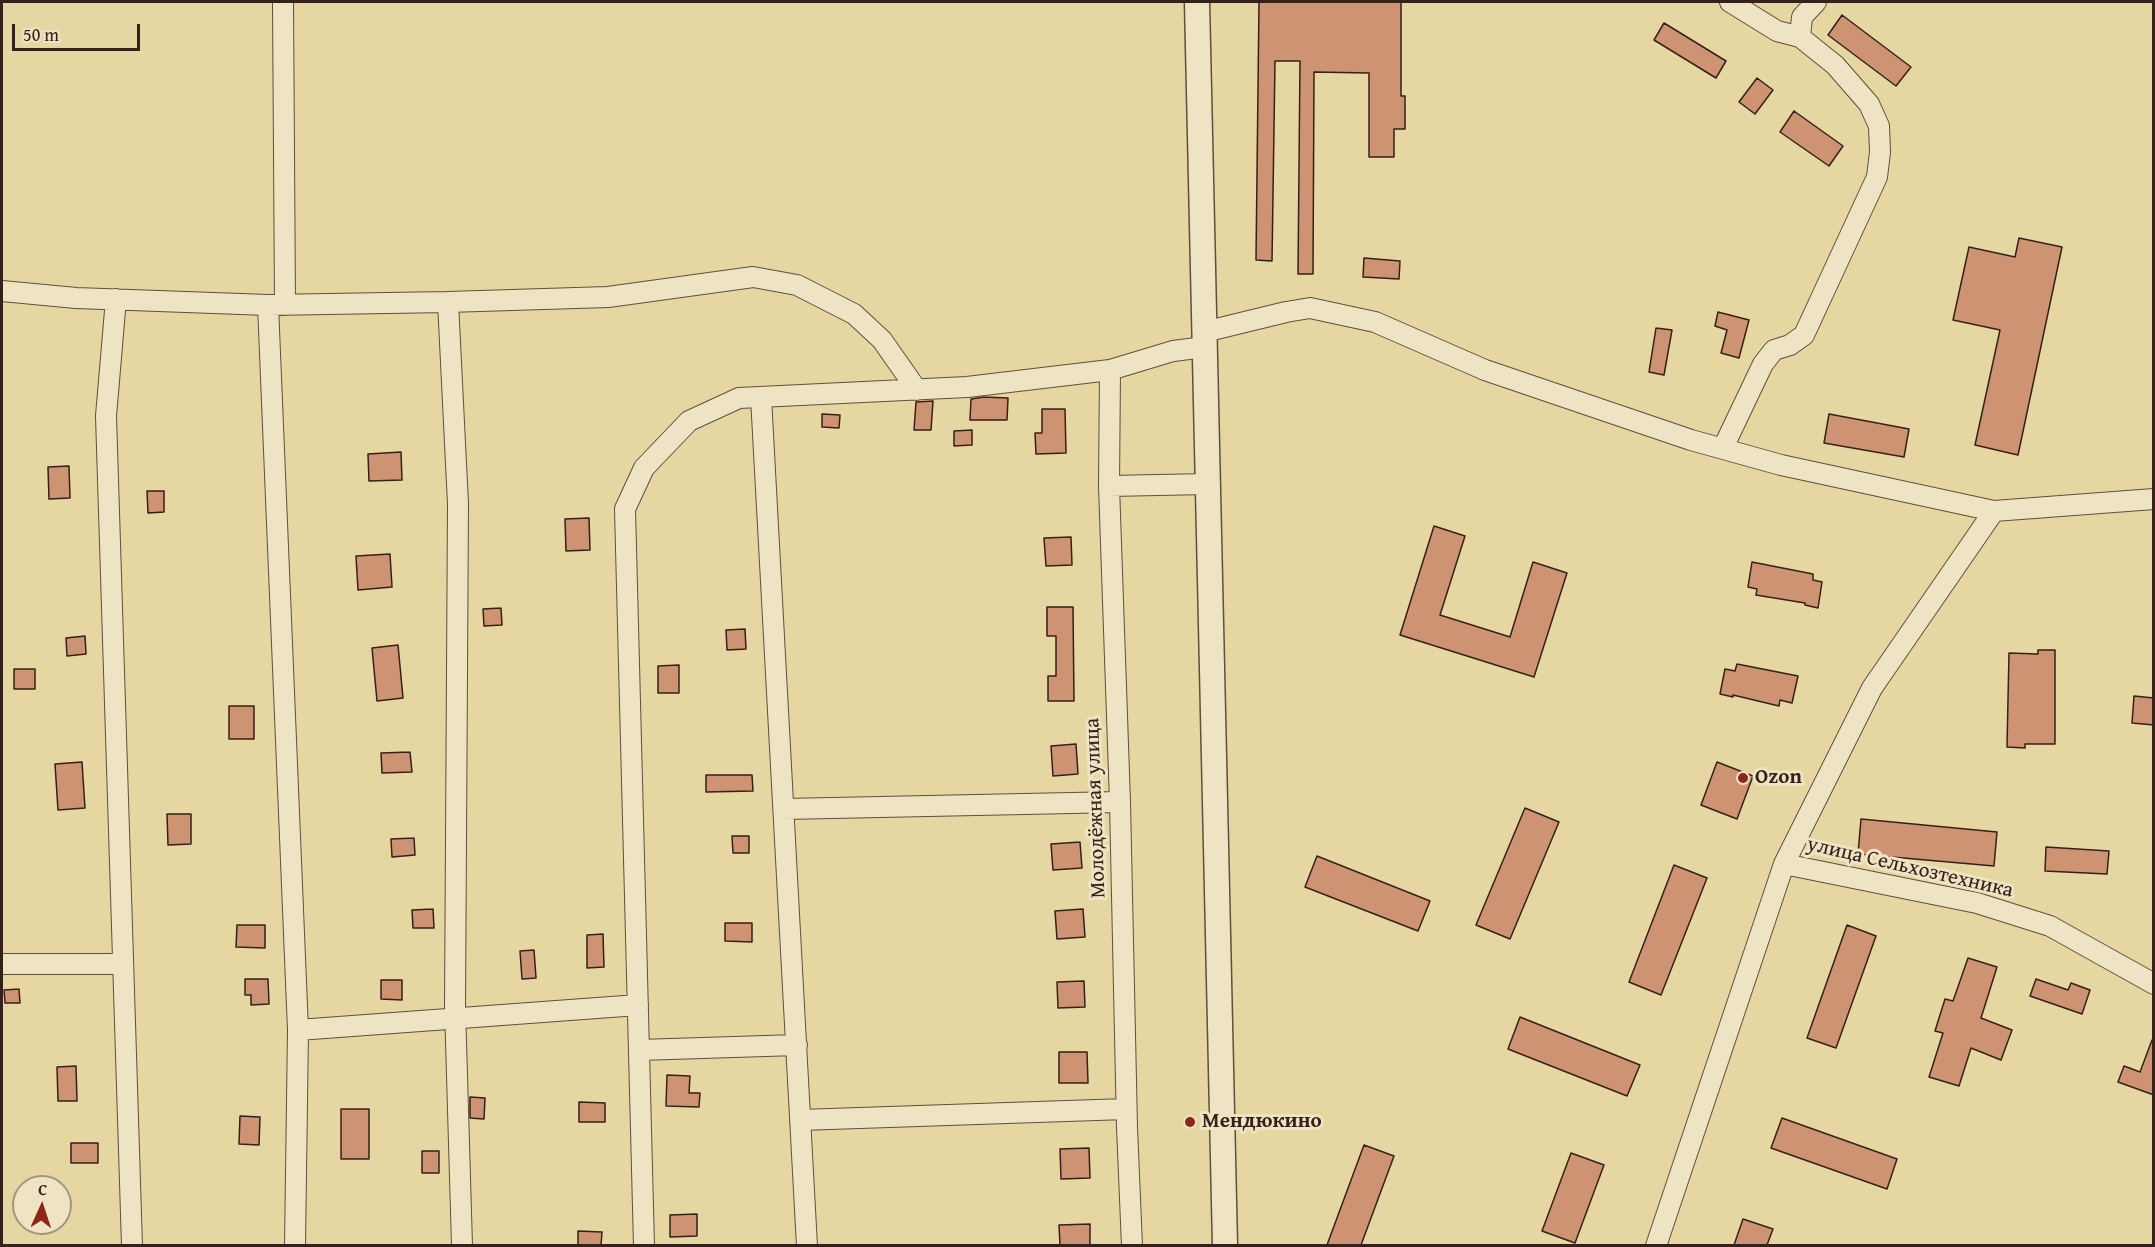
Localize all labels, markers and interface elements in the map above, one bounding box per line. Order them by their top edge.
scale bar [15,12,142,50]
text: 50 m [23,21,59,48]
street label: Молодёжная улица [1080,717,1112,899]
place label: Ozon [1755,765,1802,791]
marker: Ozon [1736,771,1750,785]
street label: улица Сельхозтехника [1804,832,2016,904]
place label: Мендюкино [1202,1109,1322,1135]
marker: Мендюкино [1183,1115,1197,1129]
north arrow [12,1175,72,1235]
text: С [38,1177,48,1201]

